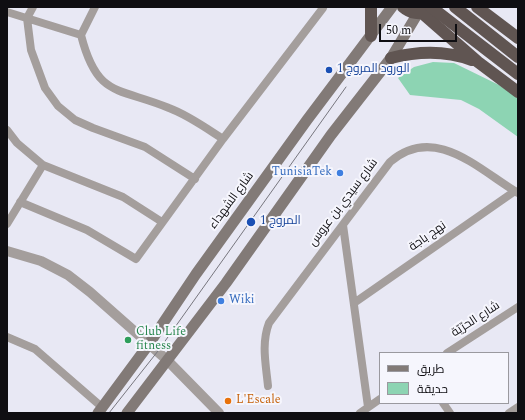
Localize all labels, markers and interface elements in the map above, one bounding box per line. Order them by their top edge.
scale bar [381,16,459,42]
text: 50 m [386,21,411,40]
place label: الورود المروج 1 [337,63,410,77]
marker: الورود المروج 1 [324,65,334,75]
street label: شارع سيدي بن عروس [306,156,382,250]
place label: TunisiaTek [272,166,332,180]
marker: TunisiaTek [335,168,345,178]
street label: شارع الشهداء [206,170,258,232]
place label: المروج 1 [260,215,301,229]
marker: المروج 1 [245,216,257,228]
street label: نهج باجة [407,219,449,255]
place label: Wiki [229,294,255,308]
marker: Wiki [216,296,226,306]
street label: شارع الحرّيّة [449,299,503,341]
place label: Club Life fitness [136,326,186,354]
marker: Club Life fitness [123,335,133,345]
legend [379,352,509,404]
text: طريق [417,360,444,379]
text: حديقة [417,380,448,399]
place label: L'Escale [236,394,280,408]
marker: L'Escale [223,396,233,406]

